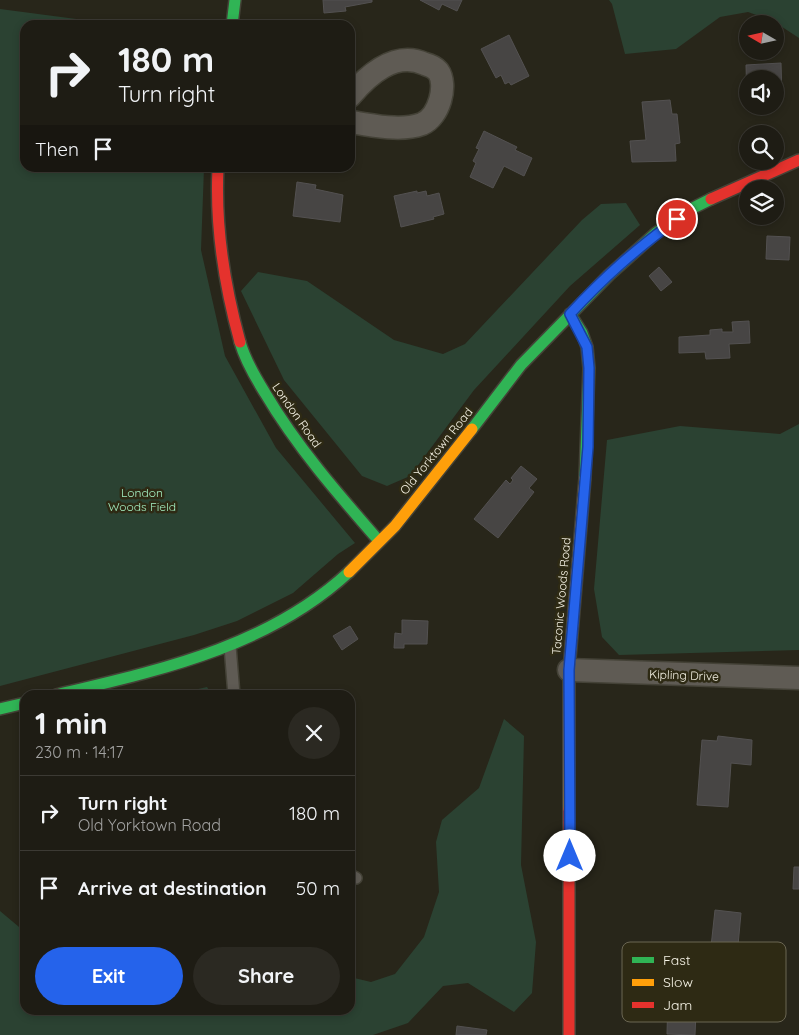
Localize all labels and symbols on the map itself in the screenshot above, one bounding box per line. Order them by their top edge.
north arrow [739,15,784,60]
pin [656,198,698,240]
street label: London Road [269,380,325,450]
street label: Old Yorktown Road [396,405,476,497]
park label: London Woods Field [108,485,176,514]
street label: Taconic Woods Road [548,537,574,655]
street label: Kipling Drive [649,666,719,684]
position arrow [543,829,595,881]
legend [622,942,786,1022]
text: Fast [663,951,691,969]
text: Slow [663,973,693,991]
text: Jam [663,996,692,1014]

